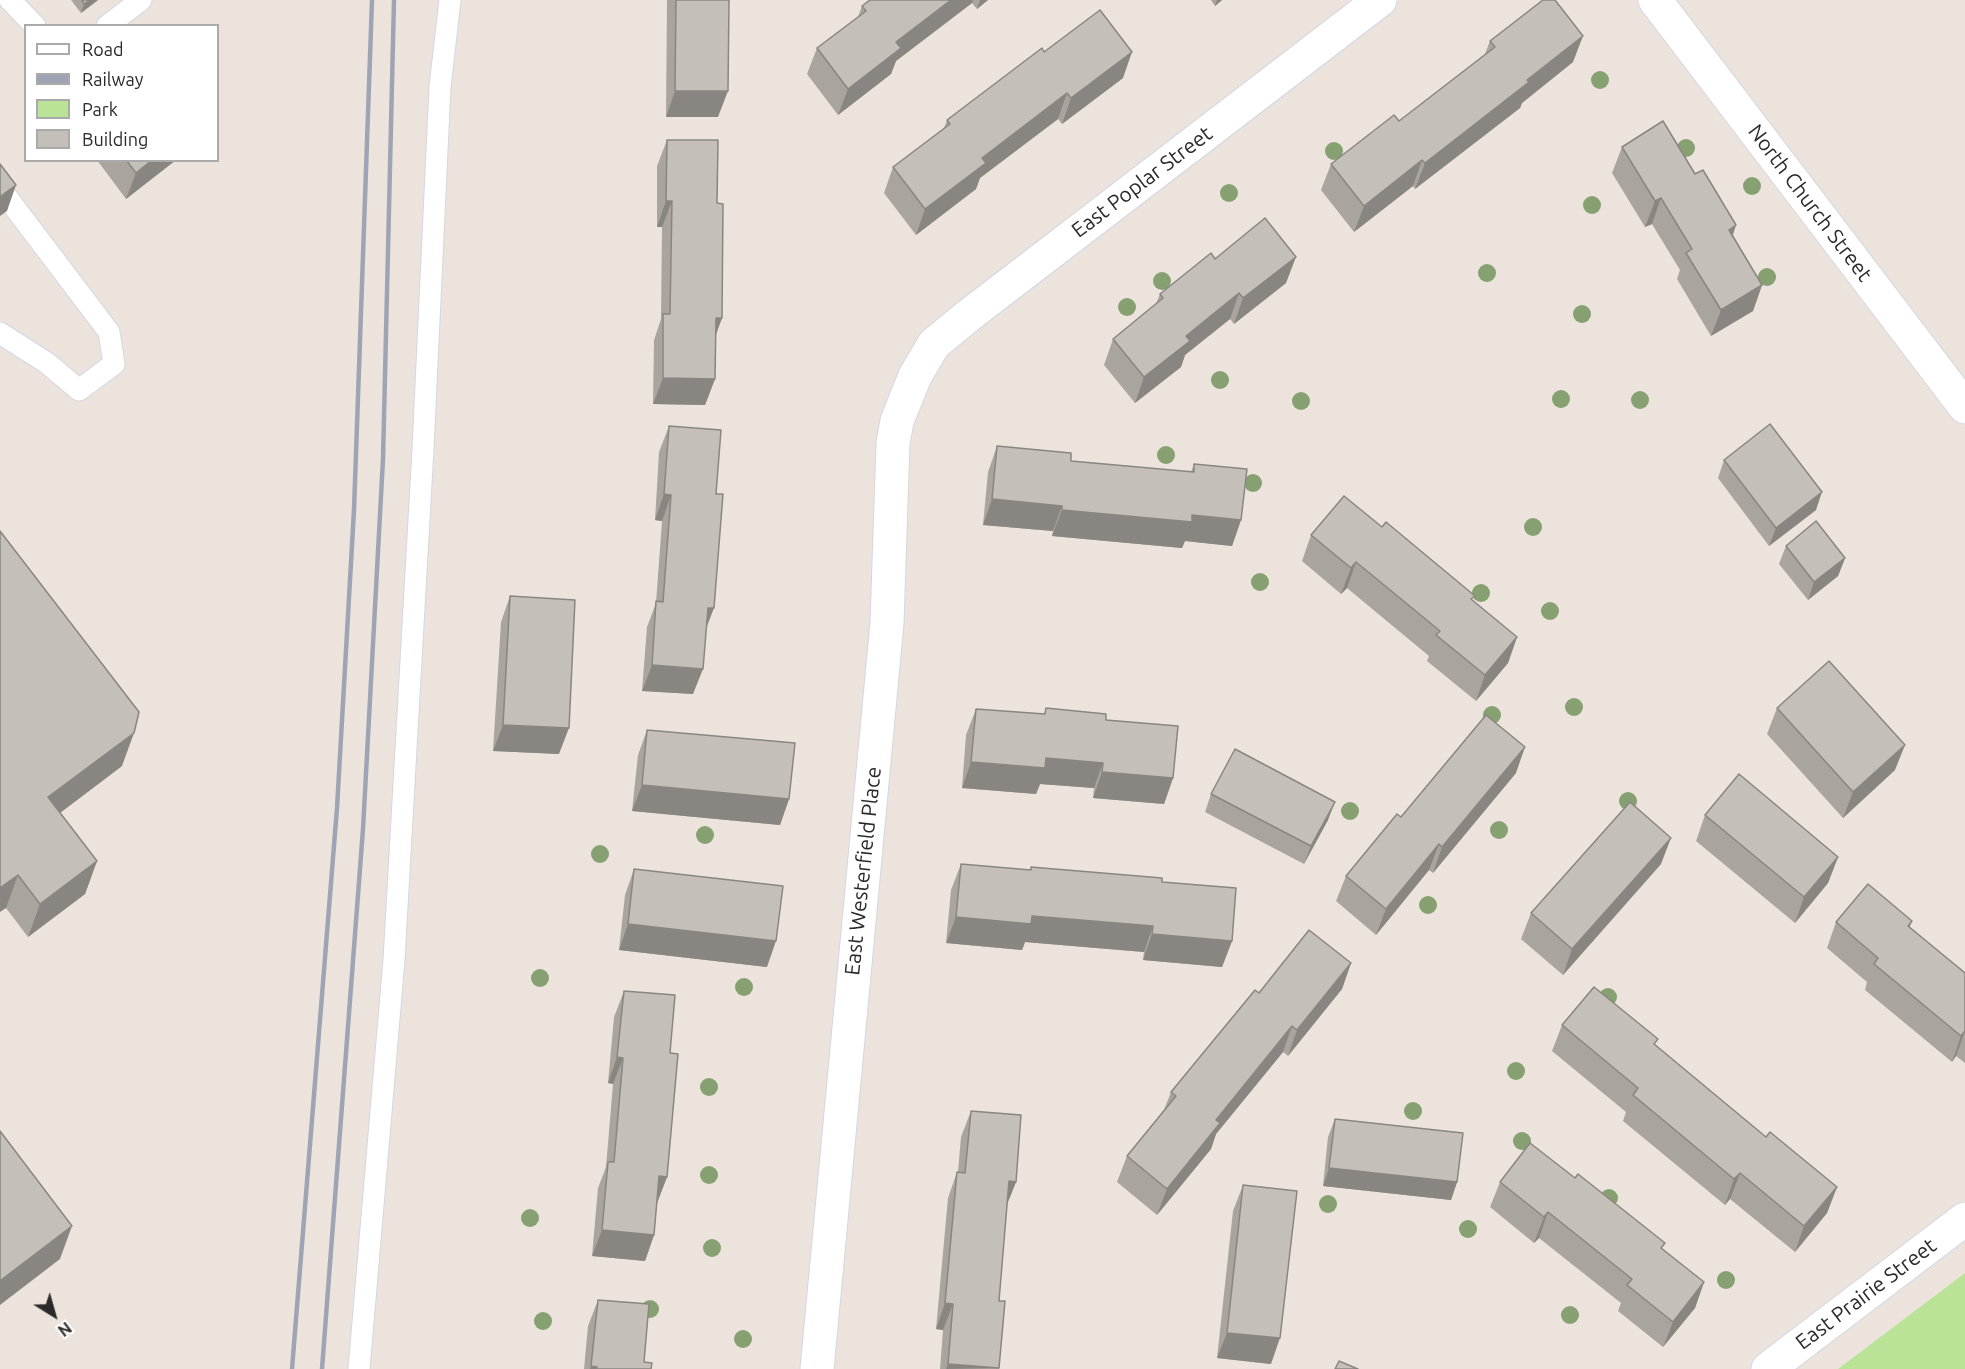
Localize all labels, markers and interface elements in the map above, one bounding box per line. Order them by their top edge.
legend [24,24,219,162]
text: Road [82,39,124,59]
text: Railway [82,69,143,89]
text: Park [82,99,118,119]
street label: North Church Street [1743,119,1877,287]
street label: East Poplar Street [1067,121,1217,243]
text: Building [82,129,148,149]
street label: East Westerfield Place [840,765,886,977]
street label: East Prairie Street [1791,1233,1941,1355]
north arrow [24,1285,84,1345]
text: N [55,1319,75,1340]

